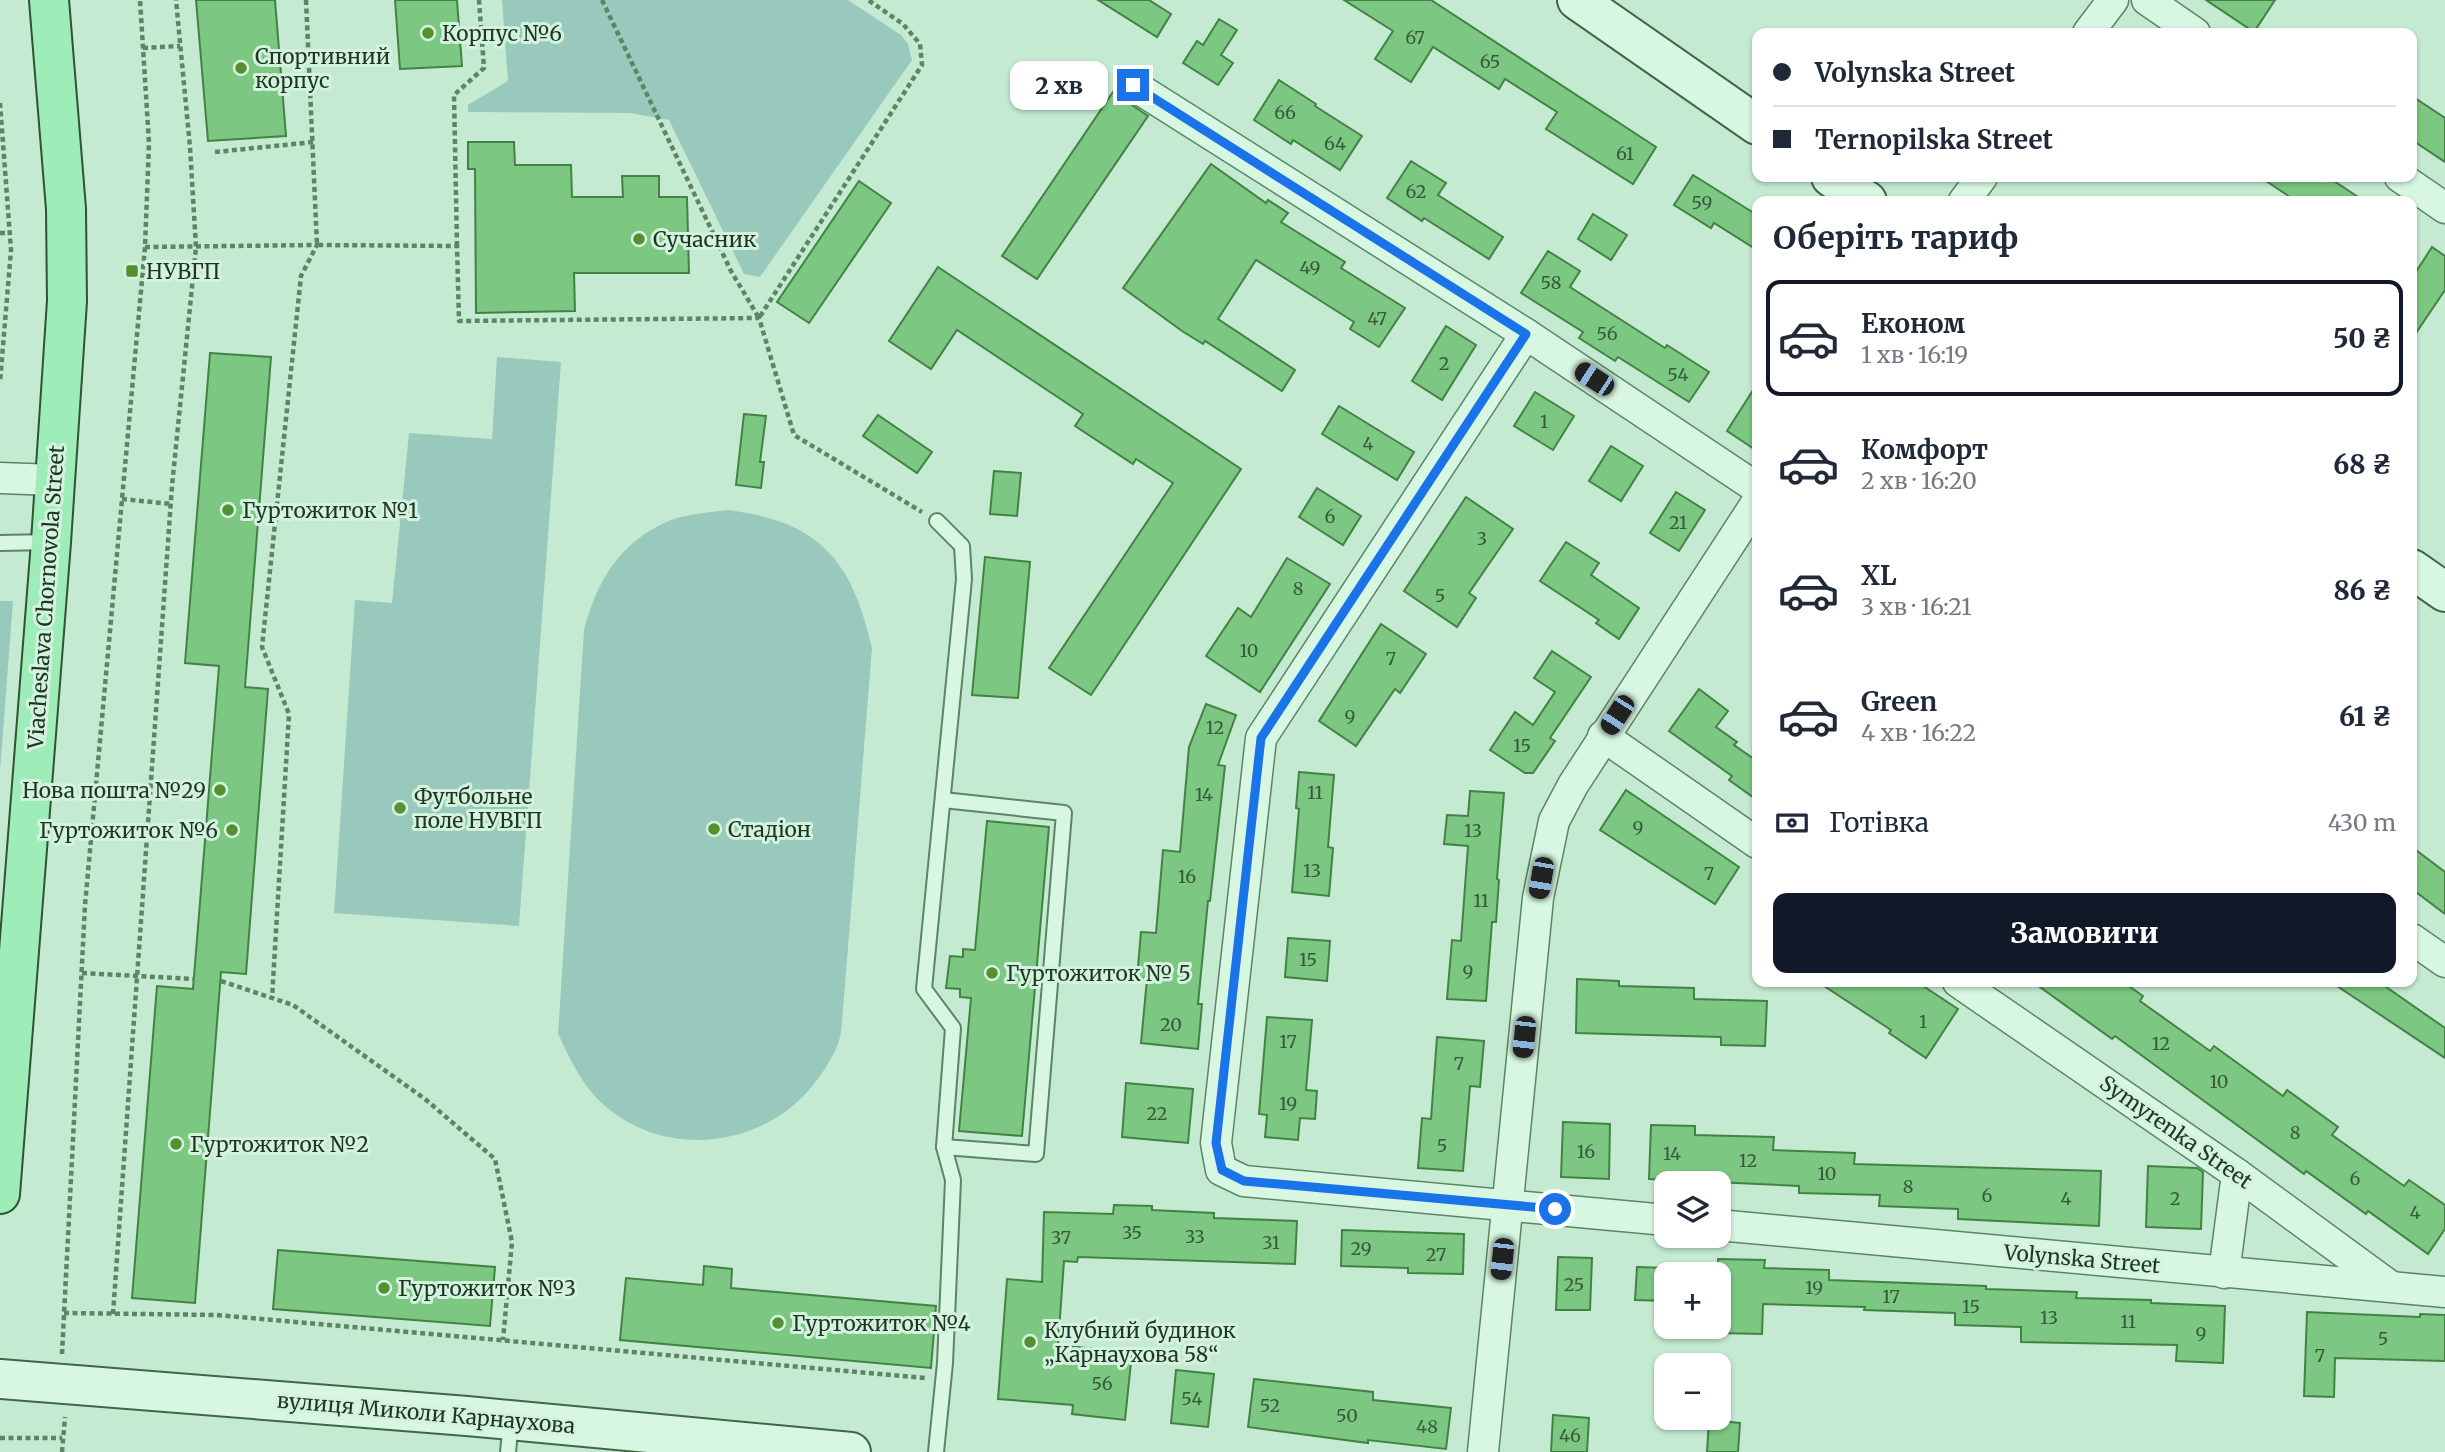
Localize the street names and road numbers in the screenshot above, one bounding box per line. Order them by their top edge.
street label: Viacheslava Chornovola Street [22,444,70,751]
street label: Symyrenka Street [2094,1069,2258,1195]
street label: Volynska Street [2002,1239,2161,1279]
street label: вулиця Миколи Карнаухова [276,1386,576,1440]

